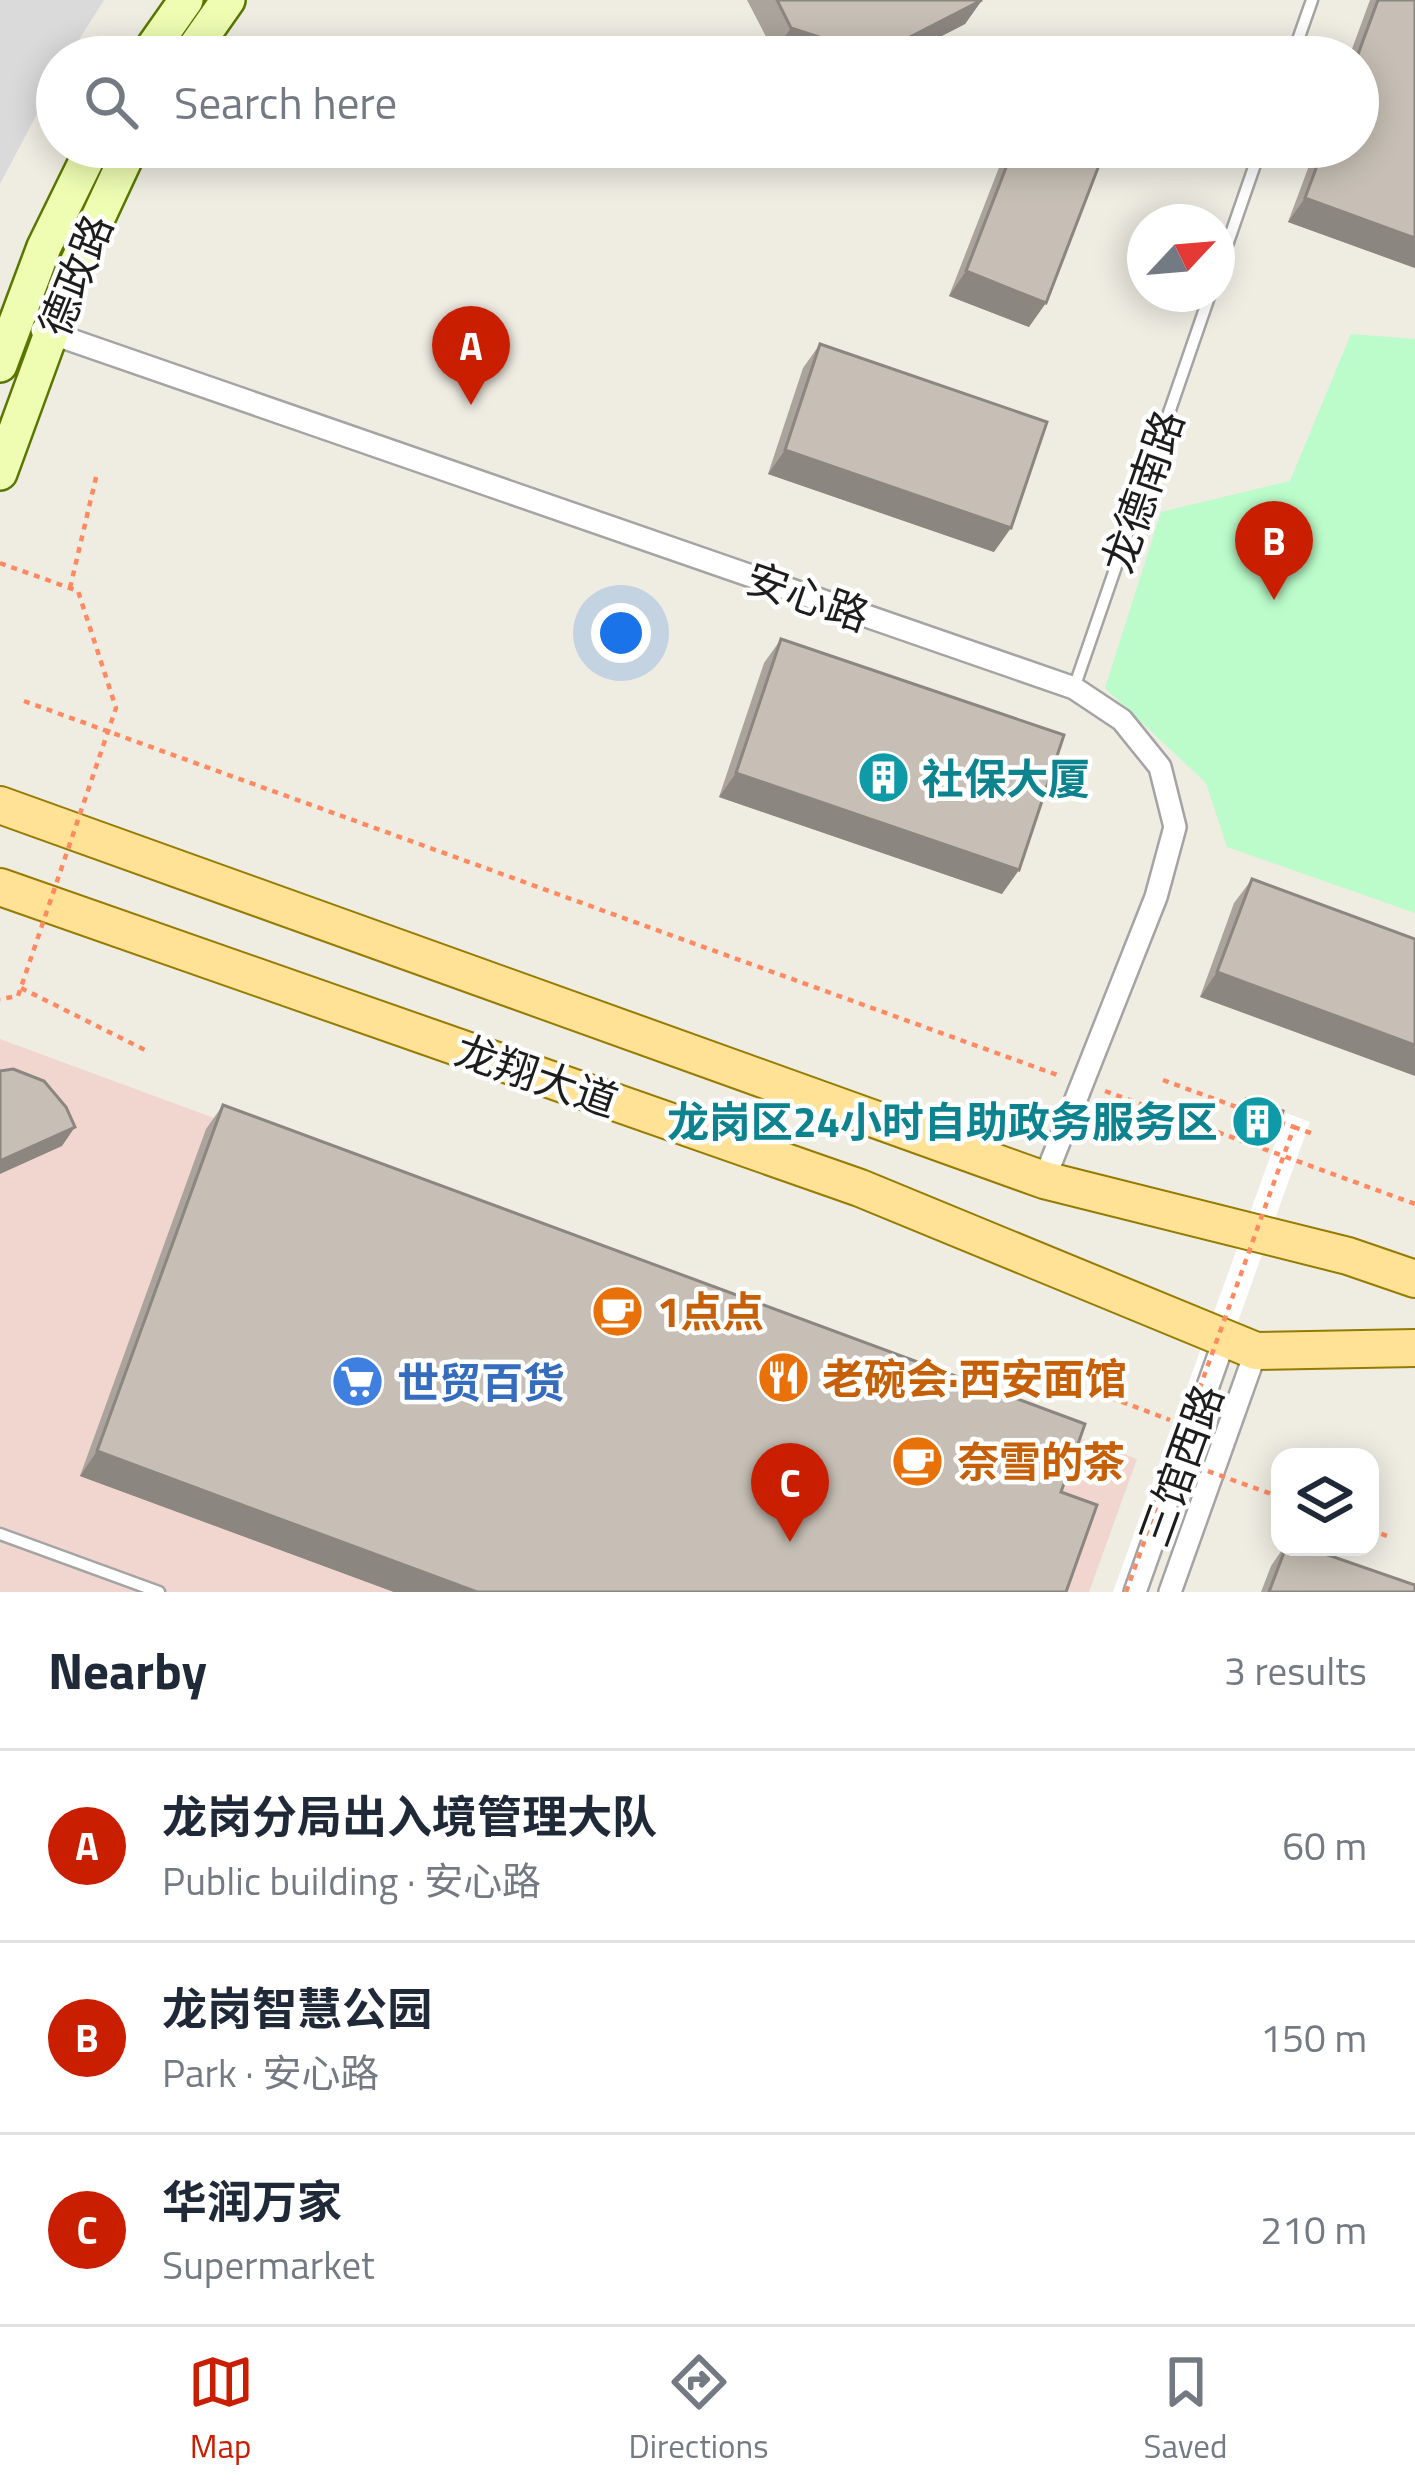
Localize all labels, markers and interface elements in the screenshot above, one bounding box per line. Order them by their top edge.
search box [36,36,1379,168]
text: Search here [174,68,397,136]
icon: search [78,69,144,135]
north arrow [1127,204,1235,312]
street label: 德政路 [22,205,128,345]
pin: A [432,306,510,405]
street label: 龙德南路 [1084,401,1200,581]
pin: B [1235,501,1313,600]
street label: 安心路 [738,545,878,647]
your location [591,603,651,663]
place label: 社保大厦 [922,746,1090,810]
building icon: 社保大厦 [855,750,911,806]
street label: 龙翔大道 [447,1017,627,1133]
place label: 龙岗区24小时自助政务服务区 [667,1089,1218,1153]
building icon: 龙岗区24小时自助政务服务区 [1229,1093,1285,1149]
place label: 1点点 [657,1279,765,1343]
cafe icon: 1点点 [590,1283,646,1339]
place label: 老碗会·西安面馆 [822,1346,1127,1410]
place label: 世贸百货 [397,1350,565,1414]
restaurant icon: 老碗会·西安面馆 [755,1350,811,1406]
supermarket icon: 世贸百货 [330,1354,386,1410]
street label: 三馆西路 [1121,1375,1239,1555]
place label: 奈雪的茶 [957,1429,1125,1493]
cafe icon: 奈雪的茶 [890,1433,946,1489]
pin: C [751,1443,829,1542]
map controls [1271,1448,1379,1556]
button: layers [1271,1448,1379,1556]
text: Nearby [48,1631,207,1709]
text: 3 results [1224,1641,1367,1700]
text: 龙岗分局出入境管理大队 [162,1782,657,1850]
text: A [75,1816,99,1875]
text: 60 m [1282,1816,1367,1875]
text: Public building · 安心路 [162,1851,541,1910]
text: 龙岗智慧公园 [162,1974,432,2042]
text: B [75,2008,99,2067]
text: 150 m [1260,2008,1367,2067]
text: Park · 安心路 [162,2043,379,2102]
text: 华润万家 [162,2167,342,2235]
text: C [76,2200,98,2259]
text: 210 m [1260,2200,1367,2259]
text: Supermarket [162,2235,375,2294]
tab: Map [188,2349,254,2471]
tab: Directions [629,2349,769,2471]
tab: Saved [1144,2349,1227,2471]

